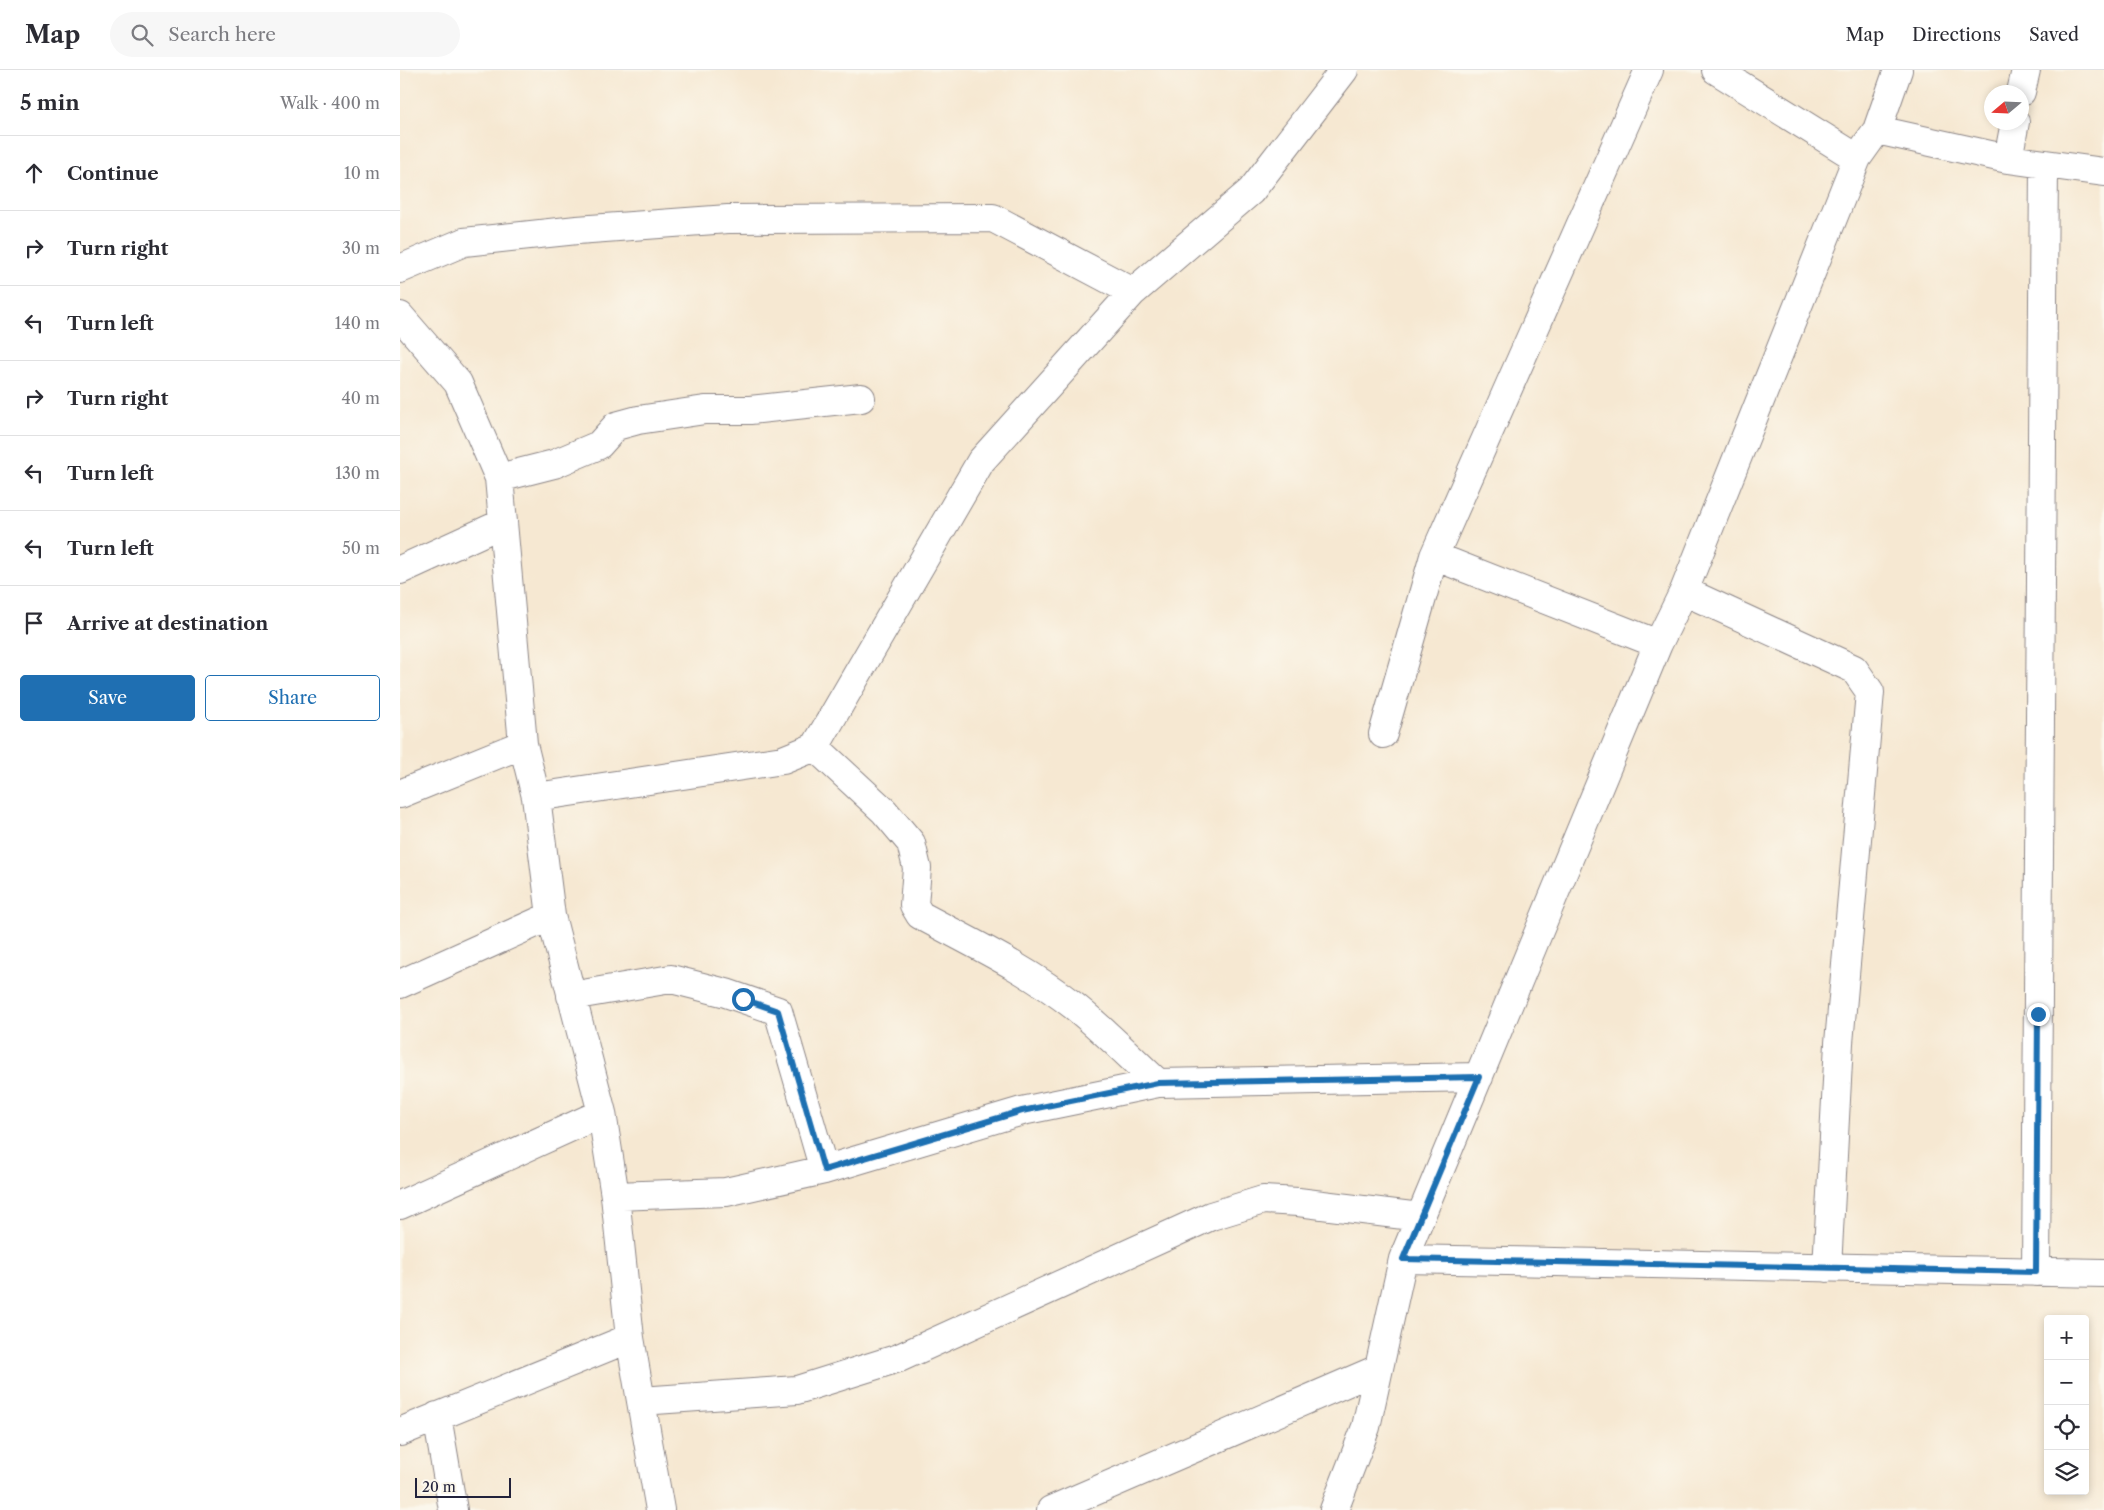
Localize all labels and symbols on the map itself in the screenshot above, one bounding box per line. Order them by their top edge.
north arrow [1984,85,2029,130]
route start [732,988,755,1011]
route end [2027,1003,2050,1026]
scale bar [415,1475,511,1498]

